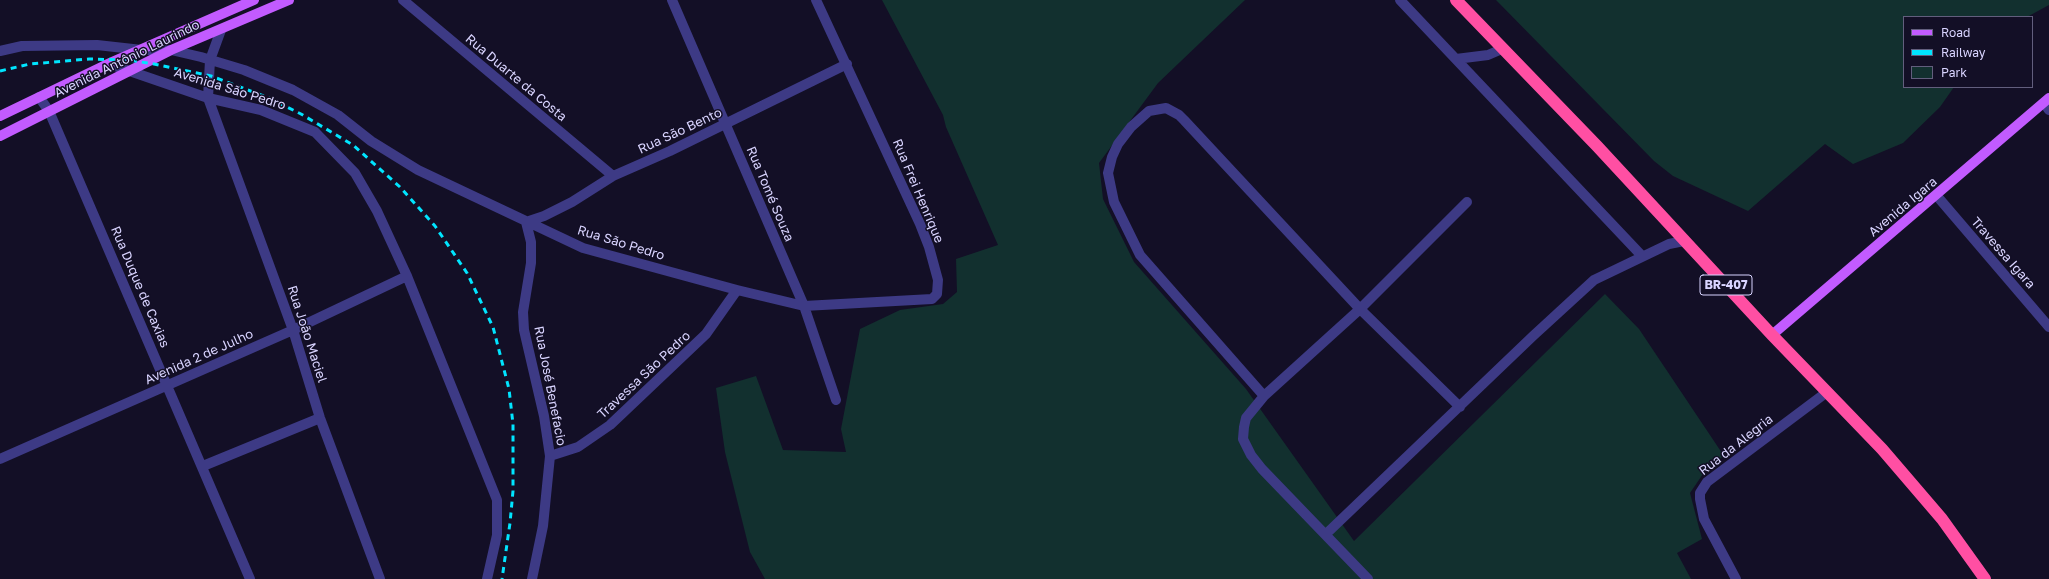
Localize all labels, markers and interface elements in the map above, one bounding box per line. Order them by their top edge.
legend [1903,16,2033,88]
street label: Avenida Antônio Laurindo [52,17,202,101]
text: Road [1941,25,1970,40]
street label: Rua Duarte da Costa [462,31,570,125]
text: Railway [1941,45,1986,60]
street label: Avenida São Pedro [172,65,288,113]
text: Park [1941,65,1967,80]
street label: Rua São Bento [636,105,724,157]
street label: Rua Frei Henrique [889,137,947,245]
street label: Rua Tomé Souza [743,144,797,244]
street label: Avenida Igara [1866,174,1940,240]
street label: Travessa Igara [1968,214,2038,292]
street label: Rua São Pedro [575,222,667,264]
street label: Rua Duque de Caxias [107,224,173,350]
road number: BR-407 [1700,275,1752,295]
street label: Rua João Maciel [284,283,330,385]
street label: Rua José Benefacio [531,325,569,447]
street label: Avenida 2 de Julho [142,326,256,388]
street label: Travessa São Pedro [594,328,694,422]
street label: Rua da Alegria [1696,411,1776,479]

